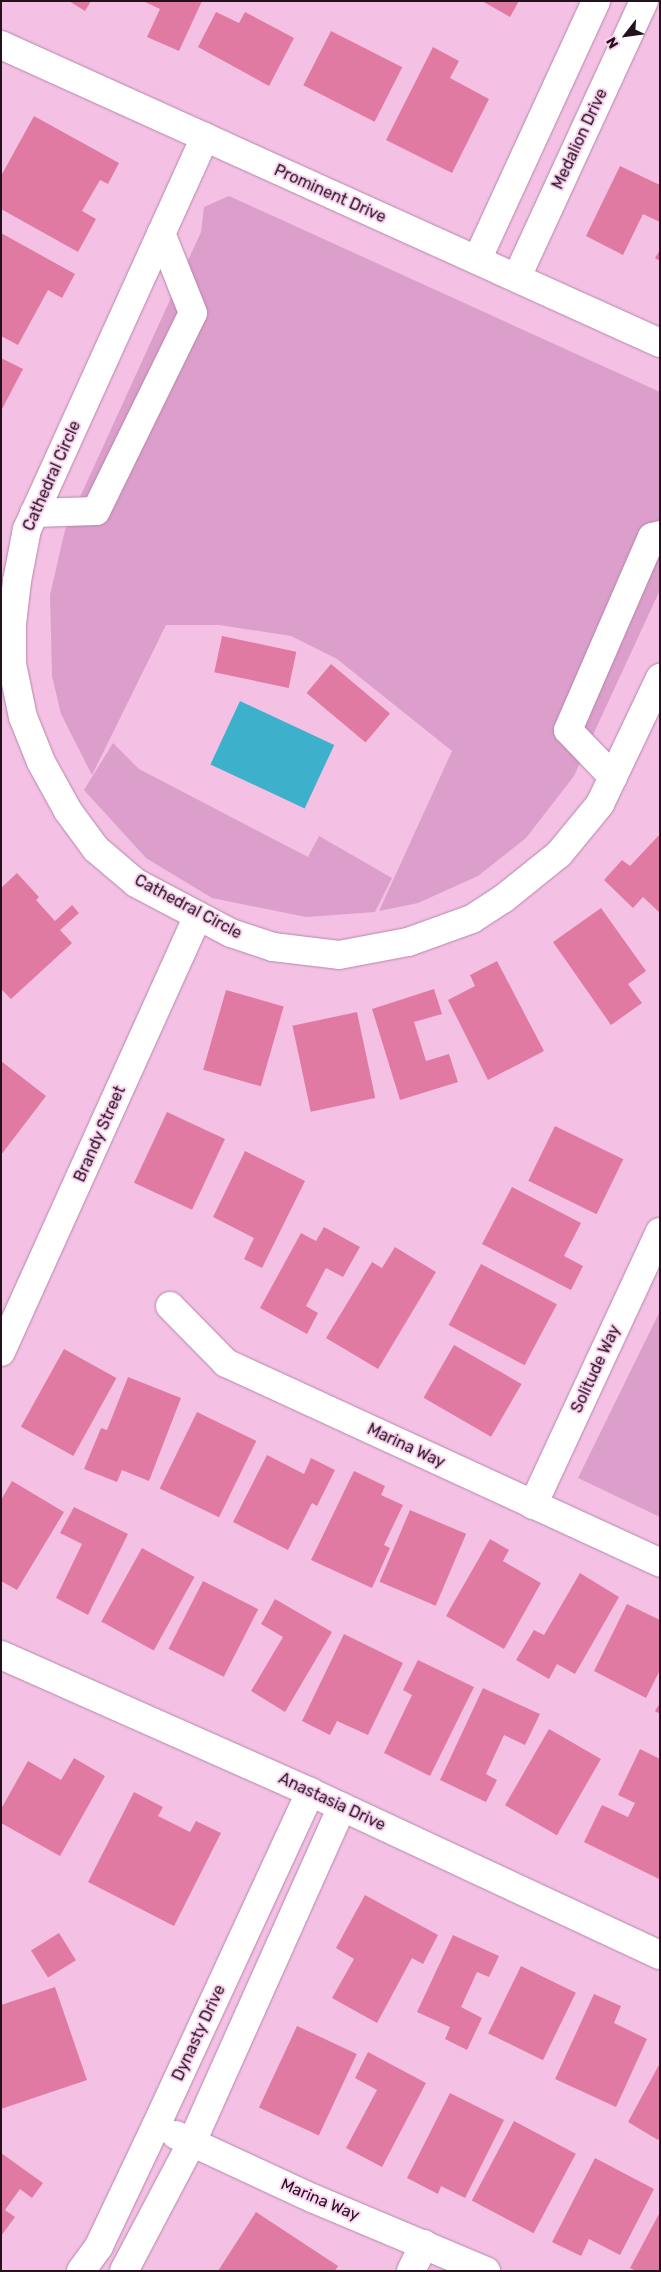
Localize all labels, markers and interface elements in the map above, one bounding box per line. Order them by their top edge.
north arrow [601,10,651,60]
text: N [603,34,622,51]
street label: Medalion Drive [548,86,612,192]
street label: Prominent Drive [271,161,389,227]
street label: Cathedral Circle [19,418,85,534]
street label: Cathedral Circle [131,871,245,943]
street label: Brandy Street [70,1083,130,1185]
street label: Solitude Way [567,1322,625,1416]
street label: Marina Way [364,1420,448,1472]
street label: Anastasia Drive [275,1769,389,1835]
street label: Dynasty Drive [168,1982,230,2084]
street label: Marina Way [278,2175,362,2225]

